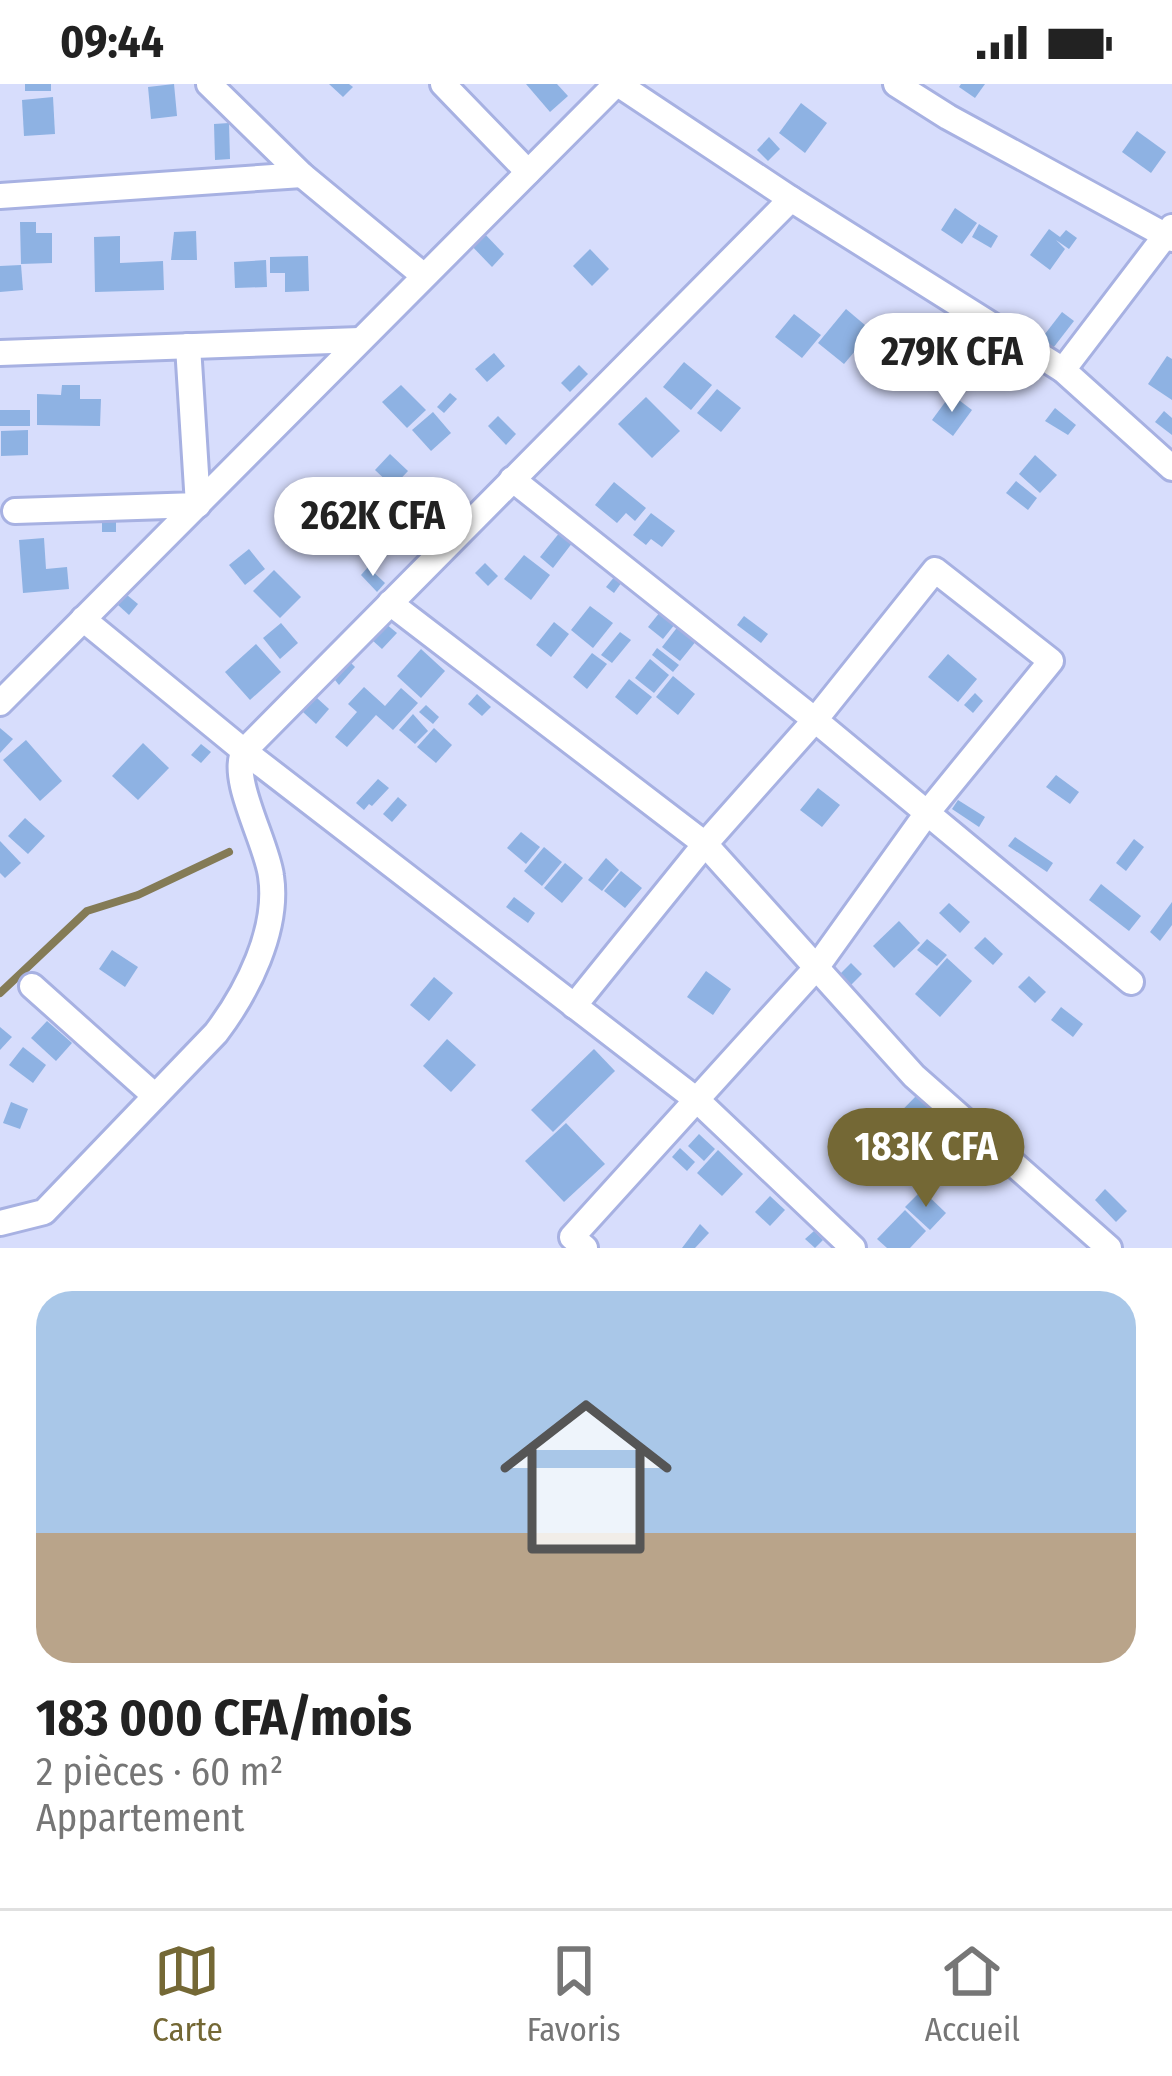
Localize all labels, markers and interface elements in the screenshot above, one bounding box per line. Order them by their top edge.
text: 09:44 [60,15,164,69]
pin: 279K CFA [828,313,1076,415]
text: 279K CFA [881,329,1023,375]
pin: 262K CFA [249,477,497,579]
text: 262K CFA [301,493,445,539]
pin: 183K CFA [802,1108,1050,1210]
text: 183K CFA [854,1124,998,1170]
icon: home [478,1369,694,1585]
text: 183 000 CFA/mois [36,1687,412,1749]
text: 2 pièces · 60 m² [36,1749,283,1795]
text: Appartement [36,1795,244,1841]
tab: Carte [152,1938,223,2050]
tab: Favoris [527,1938,621,2050]
tab: Accueil [925,1938,1020,2050]

